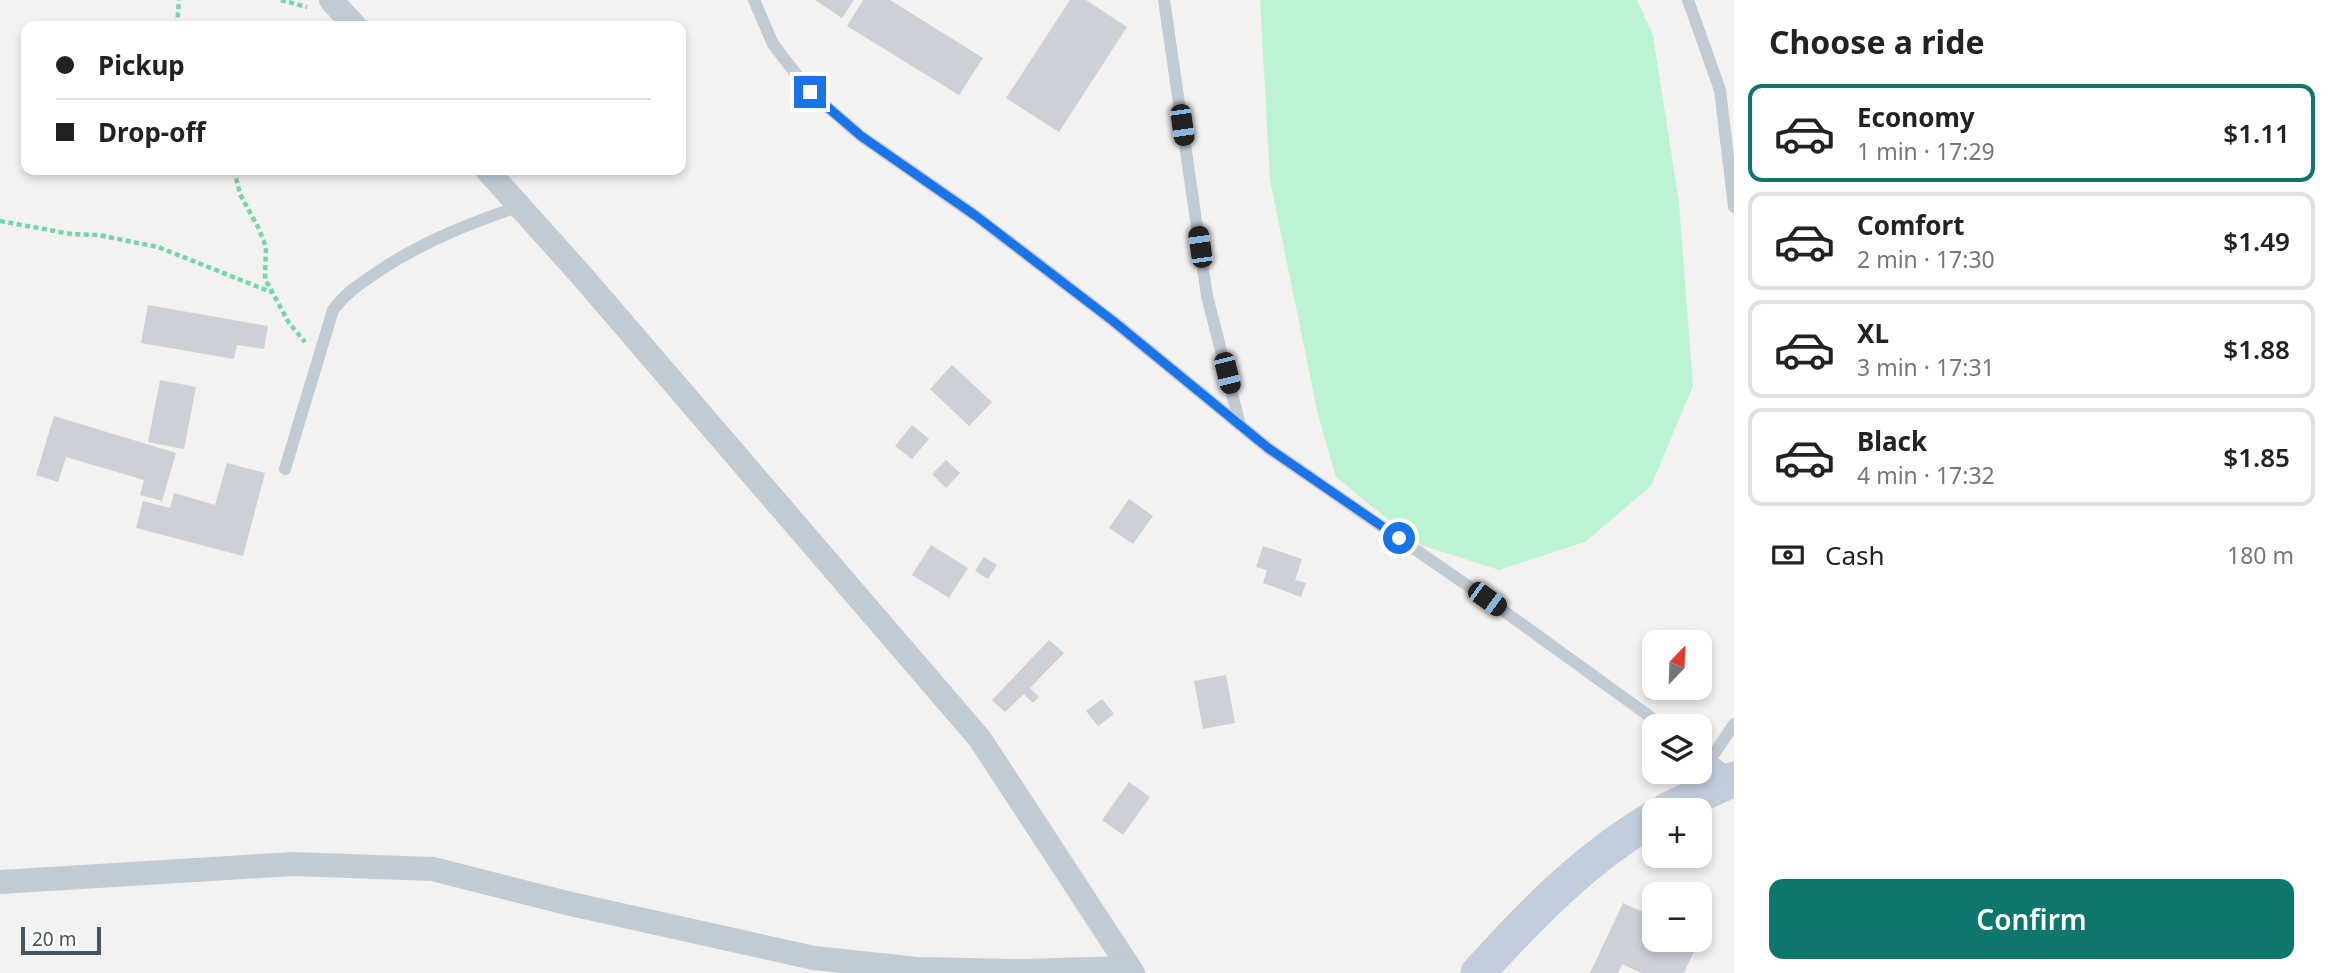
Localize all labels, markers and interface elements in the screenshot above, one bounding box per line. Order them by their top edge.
text: Choose a ride [1769,20,1985,63]
text: Pickup [98,47,185,83]
route end [794,76,826,108]
text: Economy [1857,99,1975,135]
icon: car [1773,102,1836,165]
car [1169,103,1196,147]
text: Drop-off [98,114,205,150]
text: $1.11 [2223,115,2290,151]
text: 1 min · 17:29 [1857,135,1995,167]
text: Comfort [1857,207,1965,243]
icon: car [1773,210,1836,273]
text: $1.49 [2223,223,2290,259]
car [1187,225,1214,269]
text: 2 min · 17:30 [1857,243,1995,275]
text: XL [1857,315,1889,351]
icon: car [1773,318,1836,381]
text: $1.88 [2223,331,2290,367]
car [1212,350,1243,396]
text: 3 min · 17:31 [1857,351,1995,383]
text: Black [1857,423,1927,459]
icon: car [1773,426,1836,489]
text: $1.85 [2223,439,2290,475]
text: 4 min · 17:32 [1857,459,1995,491]
route start [1383,522,1415,554]
icon: cash [1769,536,1807,574]
text: Cash [1825,537,1885,573]
text: 180 m [2227,539,2294,571]
car [1464,578,1511,620]
north arrow [1642,630,1712,700]
map controls [1642,630,1712,952]
button: layers [1642,714,1712,784]
button: + [1642,798,1712,868]
button: Confirm [1769,879,2294,959]
button: − [1642,882,1712,952]
scale bar [21,924,102,956]
text: 20 m [32,926,76,952]

